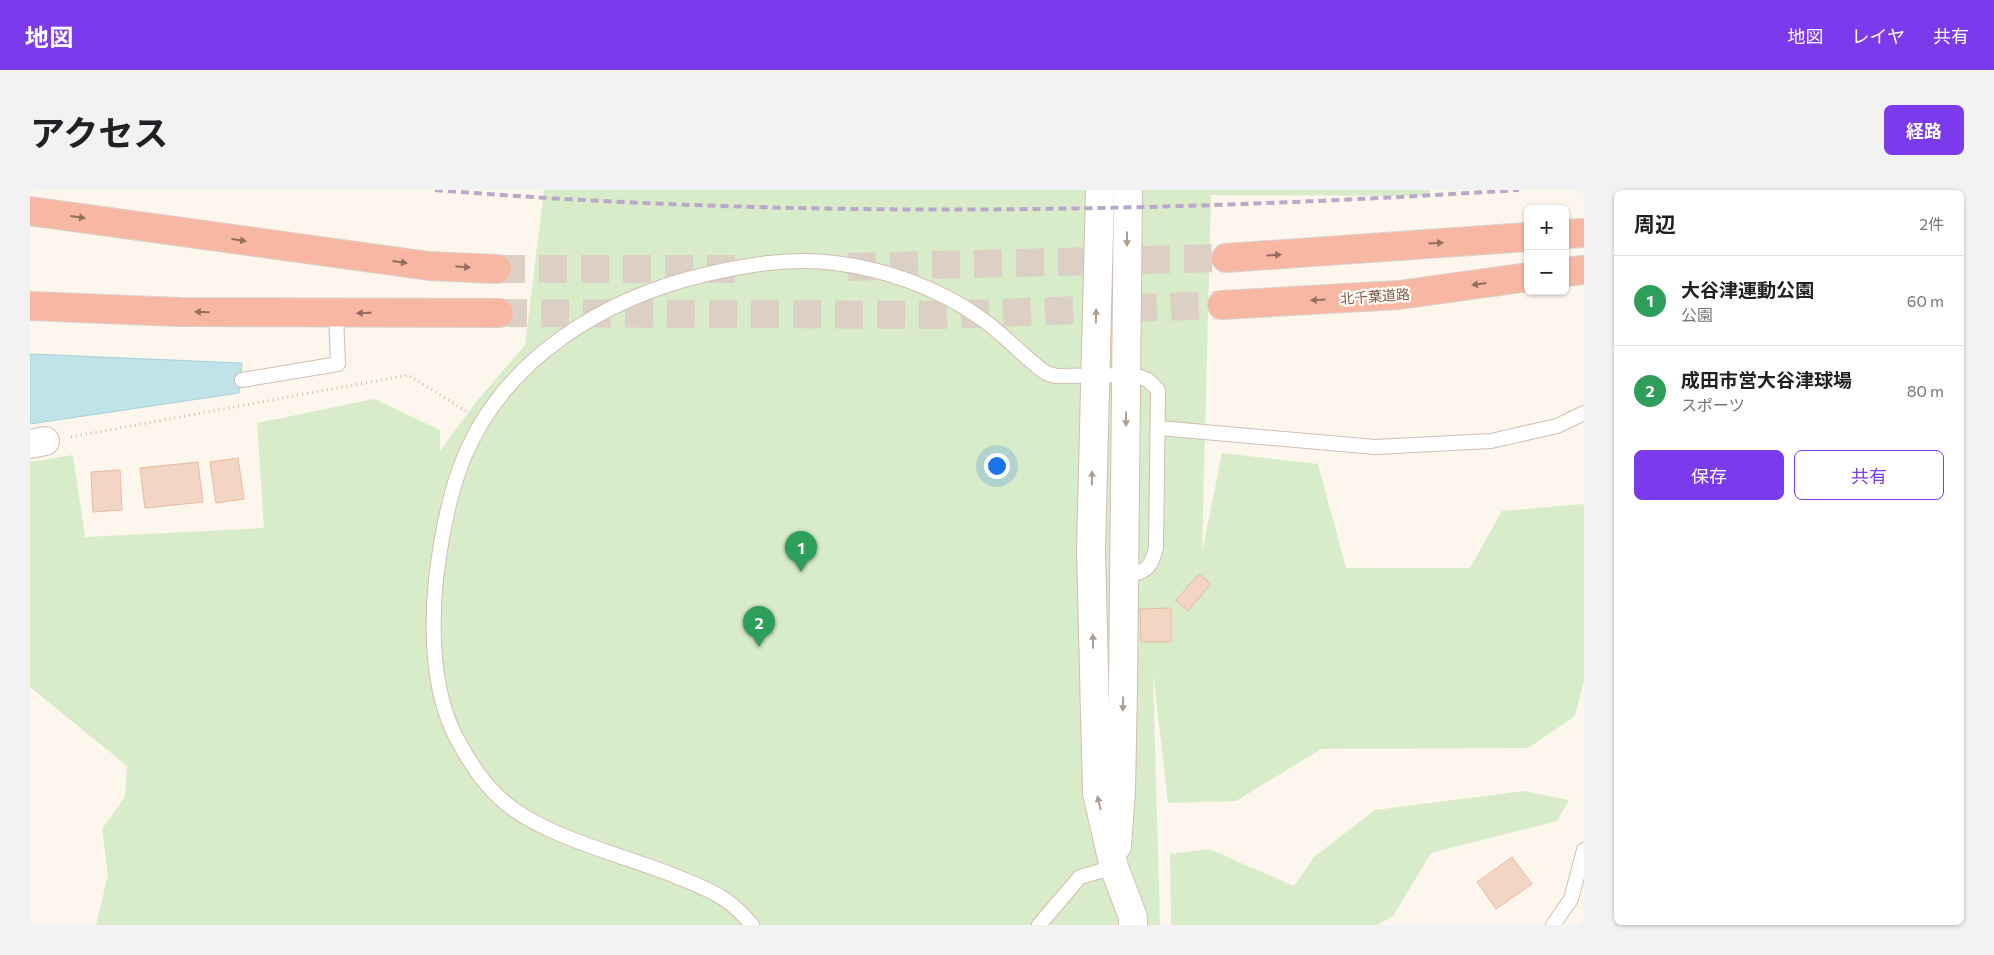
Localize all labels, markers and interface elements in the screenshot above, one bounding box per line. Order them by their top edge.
text: 地図 [25,22,73,51]
text: 地図 [1788,25,1824,47]
text: レイヤ [1852,25,1905,47]
text: 共有 [1933,25,1969,47]
button: 経路 [1884,105,1964,155]
text: アクセス [30,110,168,153]
map controls [1524,205,1569,295]
button: + [1524,205,1569,250]
text: 周辺 [1634,211,1676,236]
one-way arrow [71,214,87,222]
text: 2件 [1919,214,1944,233]
one-way arrow [1123,231,1131,247]
one-way arrow [232,236,248,244]
one-way arrow [1429,239,1445,247]
one-way arrow [1267,250,1283,258]
button: − [1524,250,1569,295]
one-way arrow [393,258,409,266]
one-way arrow [455,264,471,272]
text: 大谷津運動公園 [1681,278,1814,301]
one-way arrow [1471,280,1487,288]
street label: 北千葉道路 [1339,285,1411,307]
text: 1 [1646,291,1654,310]
text: 60 m [1907,291,1944,310]
one-way arrow [1310,296,1326,304]
text: 公園 [1681,305,1713,324]
one-way arrow [194,308,210,316]
one-way arrow [1093,308,1101,324]
one-way arrow [356,309,372,317]
text: 成田市営大谷津球場 [1681,368,1852,391]
text: 2 [1645,381,1655,400]
text: 80 m [1907,381,1944,400]
text: スポーツ [1681,395,1745,414]
one-way arrow [1122,411,1130,427]
button: 保存 [1634,450,1784,500]
button: 共有 [1794,450,1944,500]
your location [984,453,1010,479]
one-way arrow [1089,470,1097,486]
pin: 1 [785,531,817,572]
pin: 2 [743,606,775,647]
one-way arrow [1089,632,1097,648]
one-way arrow [1119,696,1127,712]
one-way arrow [1095,795,1103,810]

